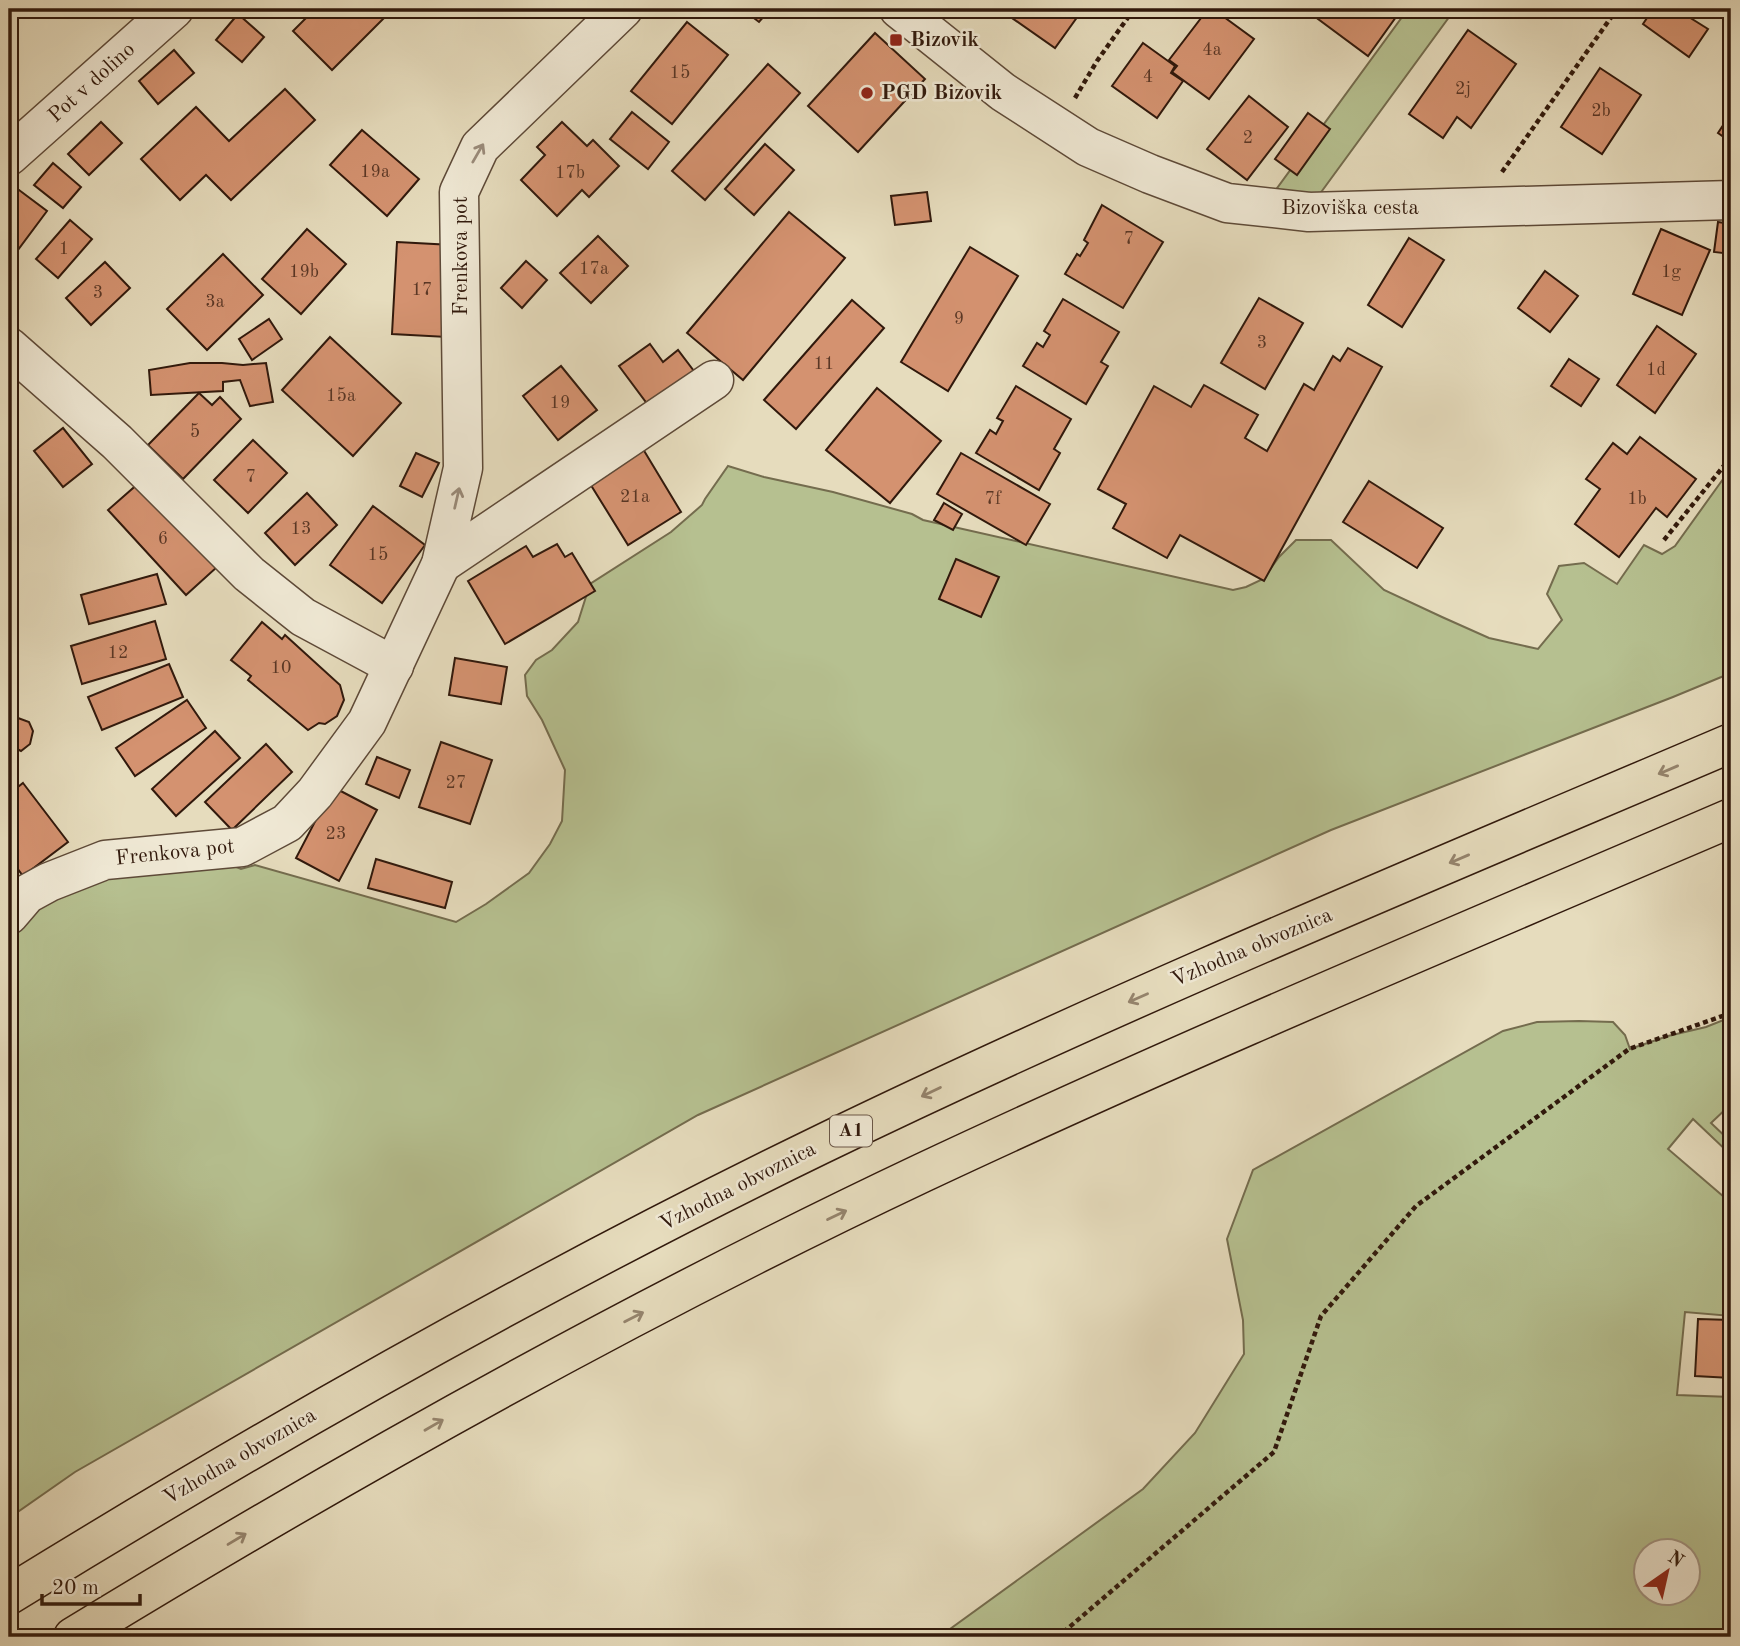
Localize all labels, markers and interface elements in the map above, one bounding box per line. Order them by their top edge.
place label: Bizovik [910,30,979,51]
marker: Bizovik [888,32,904,48]
street label: Pot v dolino [45,39,139,127]
house number: 4a [1202,41,1222,59]
house number: 15 [670,64,690,82]
house number: 4 [1143,68,1153,86]
house number: 2j [1455,80,1471,98]
place label: PGD Bizovik [881,83,1003,104]
marker: PGD Bizovik [859,85,875,101]
house number: 2b [1591,102,1611,120]
house number: 2 [1243,129,1253,147]
one-way arrow [471,144,485,164]
house number: 19a [360,163,390,181]
house number: 17b [555,164,585,182]
street label: Frenkova pot [451,196,472,316]
street label: Bizoviška cesta [1281,198,1419,219]
house number: 7 [1124,230,1134,248]
house number: 1 [59,240,69,258]
house number: 17a [579,260,609,278]
house number: 19b [289,263,319,281]
house number: 1g [1661,263,1681,281]
house number: 17 [412,281,432,299]
house number: 3 [93,284,103,302]
house number: 3a [205,293,225,311]
house number: 9 [954,310,964,328]
house number: 3 [1257,334,1267,352]
house number: 11 [814,355,834,373]
house number: 1d [1646,361,1666,379]
house number: 15a [326,387,356,405]
house number: 19 [550,394,570,412]
house number: 5 [190,423,200,441]
house number: 7 [246,468,256,486]
one-way arrow [450,487,464,510]
house number: 21a [620,488,650,506]
house number: 7f [985,490,1002,508]
house number: 1b [1627,490,1647,508]
house number: 13 [291,520,311,538]
house number: 6 [158,530,168,548]
house number: 15 [368,546,388,564]
house number: 12 [108,644,128,662]
house number: 10 [271,659,291,677]
one-way arrow [1658,764,1680,777]
house number: 27 [446,774,466,792]
house number: 23 [326,825,346,843]
street label: Frenkova pot [114,836,236,870]
one-way arrow [1449,853,1471,866]
street label: Vzhodna obvoznica [1169,905,1335,991]
one-way arrow [1128,992,1149,1005]
one-way arrow [921,1086,942,1100]
road number: A1 [830,1116,872,1147]
street label: Vzhodna obvoznica [656,1138,820,1236]
one-way arrow [826,1207,847,1221]
one-way arrow [623,1310,644,1324]
street label: Vzhodna obvoznica [160,1405,320,1509]
one-way arrow [423,1418,443,1432]
one-way arrow [226,1532,246,1546]
north arrow [1632,1538,1702,1608]
text: N [1664,1548,1687,1572]
scale bar [42,1562,140,1606]
text: 20 m [52,1578,99,1599]

